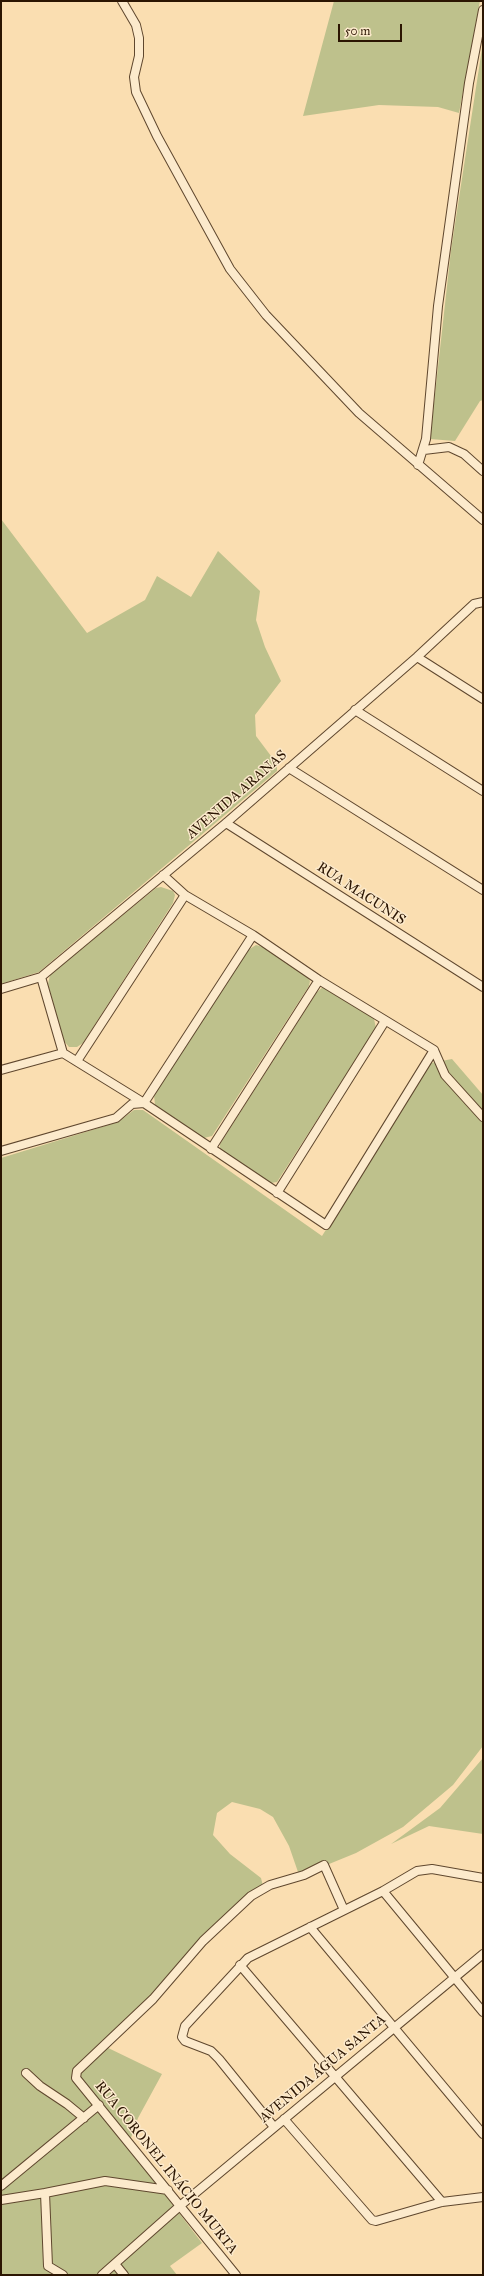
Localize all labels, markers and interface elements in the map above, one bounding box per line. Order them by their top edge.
scale bar [340,16,404,42]
text: 50 m [345,24,370,38]
street label: AVENIDA ARANAS [183,747,291,843]
street label: RUA MACUNIS [313,859,409,929]
street label: AVENIDA ÁGUA SANTA [256,2011,390,2127]
street label: RUA CORONEL INÁCIO MURTA [91,2078,241,2258]

